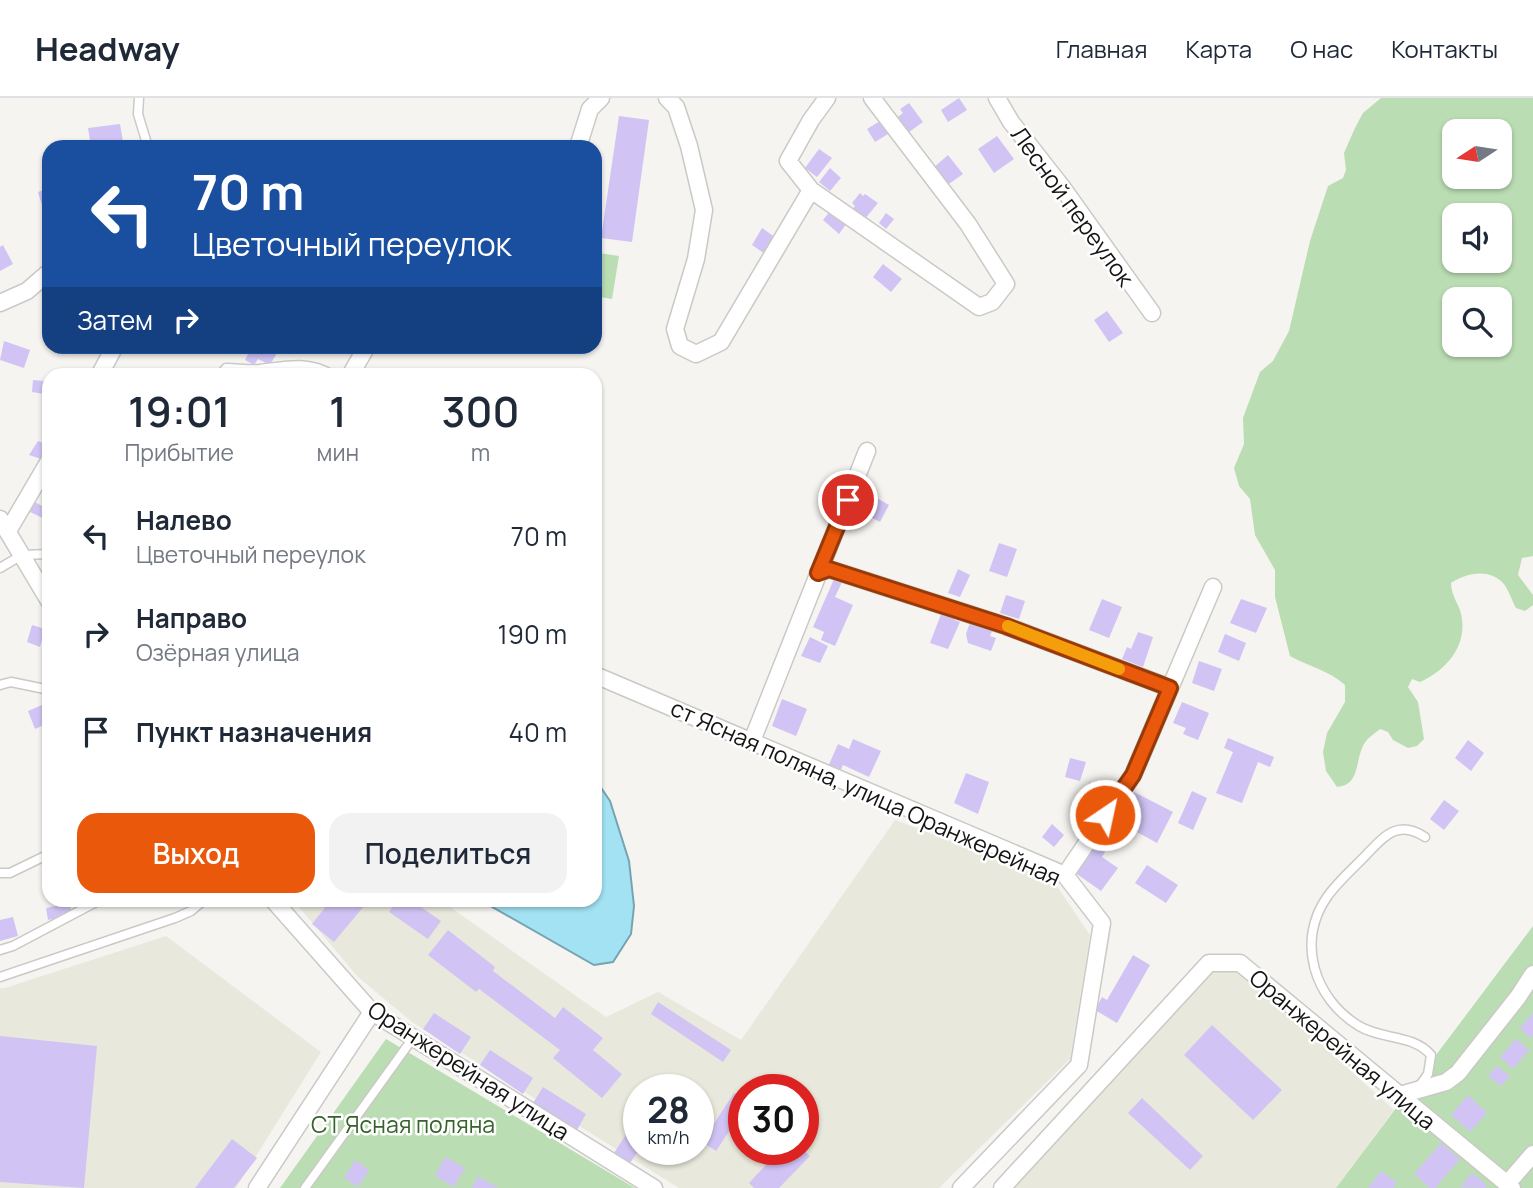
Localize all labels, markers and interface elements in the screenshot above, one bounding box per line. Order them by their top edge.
text: Headway [35,26,180,71]
text: Главная [1056,32,1147,65]
text: Карта [1185,32,1252,65]
text: О нас [1290,32,1353,65]
text: Контакты [1391,32,1498,65]
north arrow [1442,119,1512,189]
map controls [1442,119,1512,357]
street label: Лесной переулок [1004,120,1142,293]
text: 70 m [192,158,304,225]
icon: left [77,168,168,259]
button: sound [1442,203,1512,273]
text: Цветочный переулок [192,222,511,266]
button: search [1442,287,1512,357]
icon: right [167,301,205,339]
text: Затем [77,302,153,338]
text: 19:01 [128,382,230,440]
text: 1 [329,382,347,440]
text: 300 [442,382,520,440]
text: Прибытие [124,436,234,468]
text: мин [317,436,359,468]
text: m [471,436,490,468]
pin [818,470,878,530]
icon: arrive [829,481,867,519]
text: Налево [136,502,232,538]
icon: left [77,517,115,555]
text: 70 m [511,518,567,554]
text: Цветочный переулок [136,538,366,570]
text: Направо [136,600,247,636]
icon: right [77,615,115,653]
text: 190 m [498,616,567,652]
text: Озёрная улица [136,636,300,668]
street label: ст Ясная поляна, улица Оранжерейная [666,691,1066,893]
icon: arrive [77,713,115,751]
text: Пункт назначения [136,714,372,750]
text: 40 m [509,714,567,750]
position arrow [1068,778,1142,852]
button: Выход [77,813,315,893]
button: Поделиться [329,813,567,893]
street label: Оранжерейная улица [1243,961,1443,1137]
street label: Оранжерейная улица [362,993,576,1147]
speed limit sign: 30 [728,1074,819,1165]
text: 28 [647,1086,690,1134]
park label: СТ Ясная поляна [311,1108,495,1140]
text: km/h [648,1125,689,1149]

